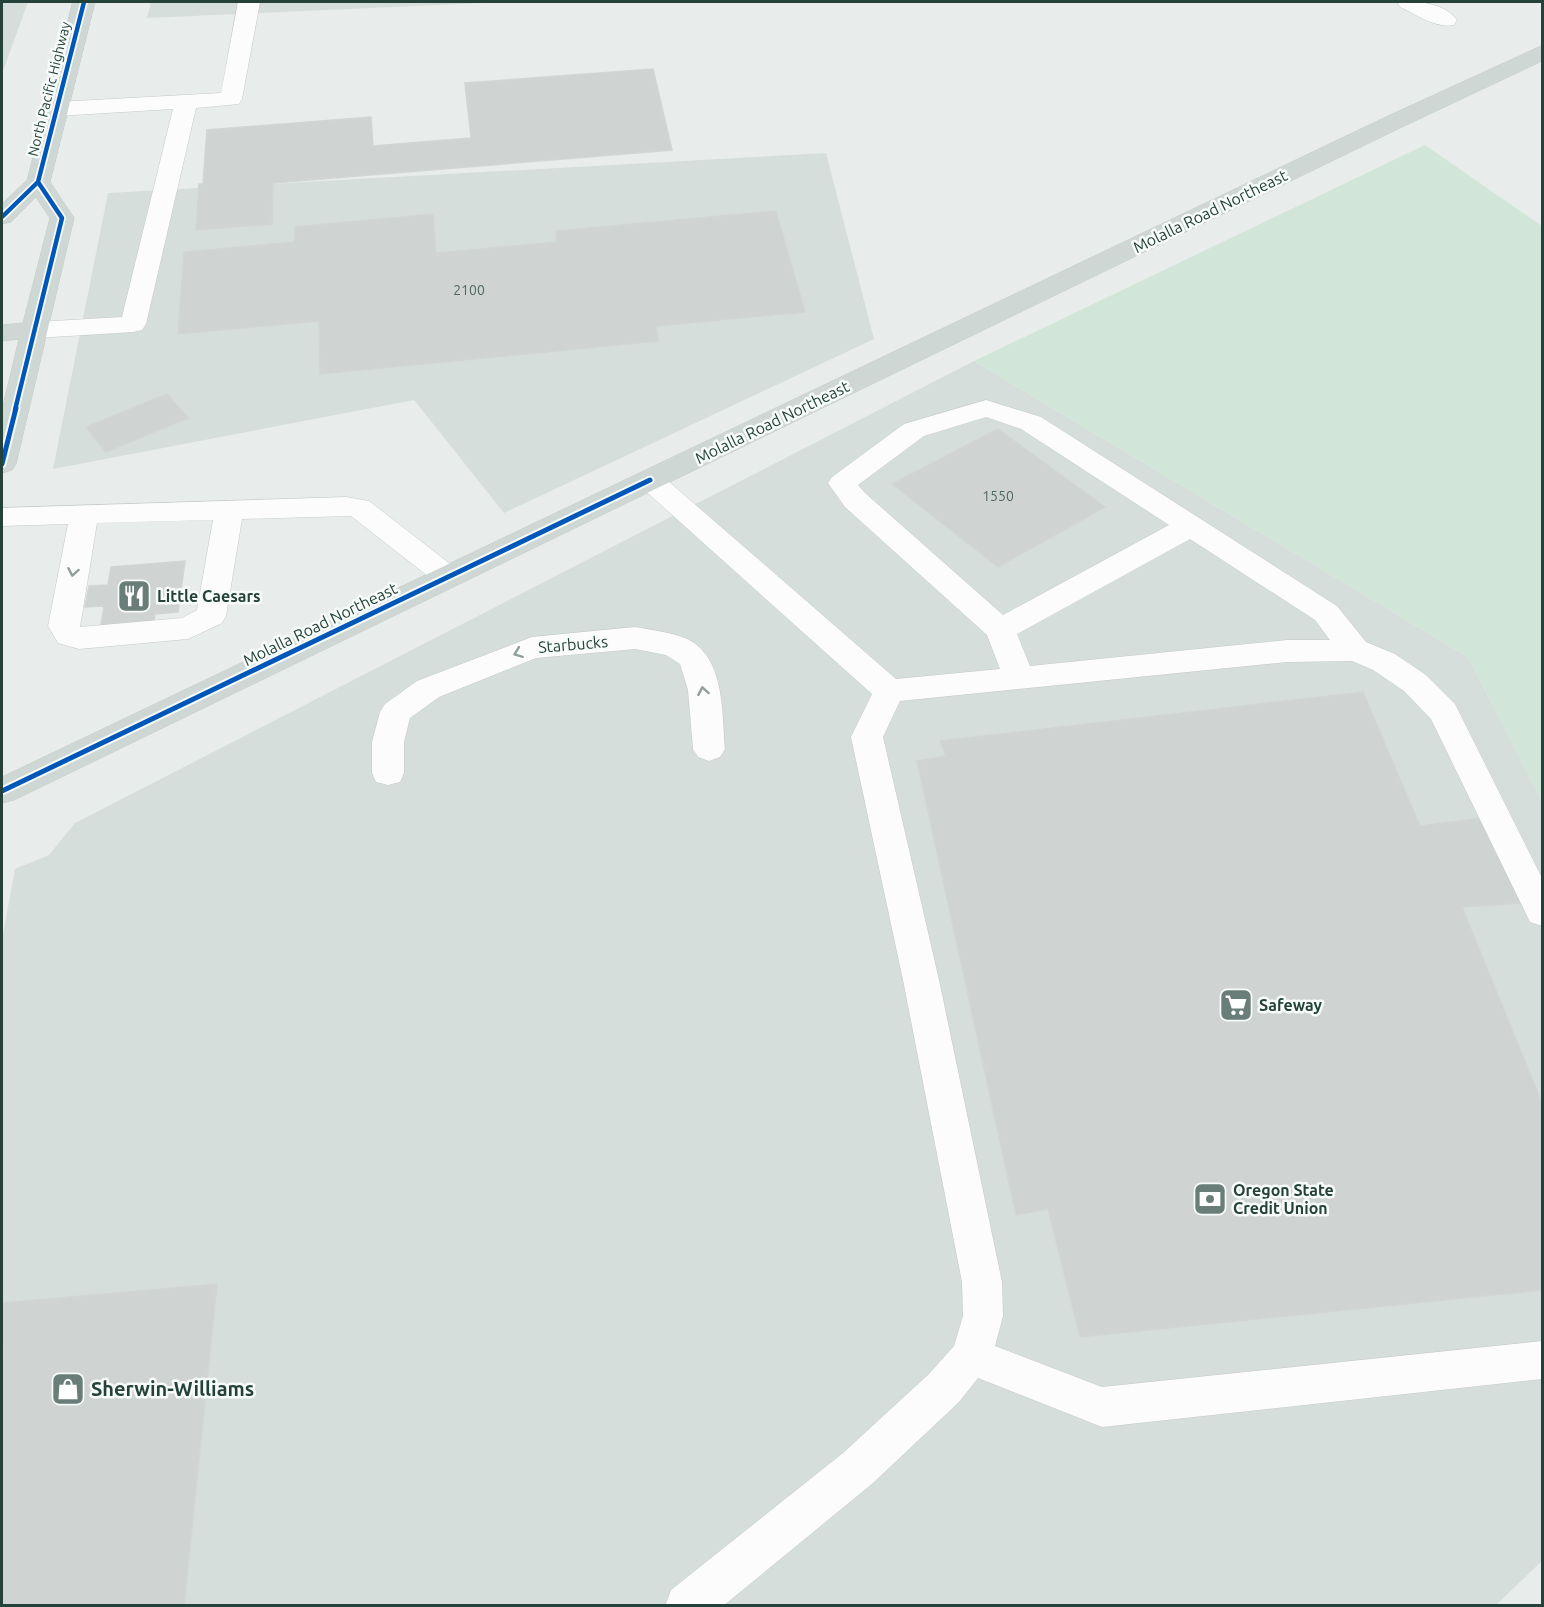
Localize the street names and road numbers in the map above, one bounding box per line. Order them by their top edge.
street label: North Pacific Highway [25,20,74,158]
street label: Molalla Road Northeast [1130,166,1291,256]
street label: Molalla Road Northeast [692,377,853,467]
street label: Molalla Road Northeast [240,579,401,669]
street label: Starbucks [537,632,609,656]

